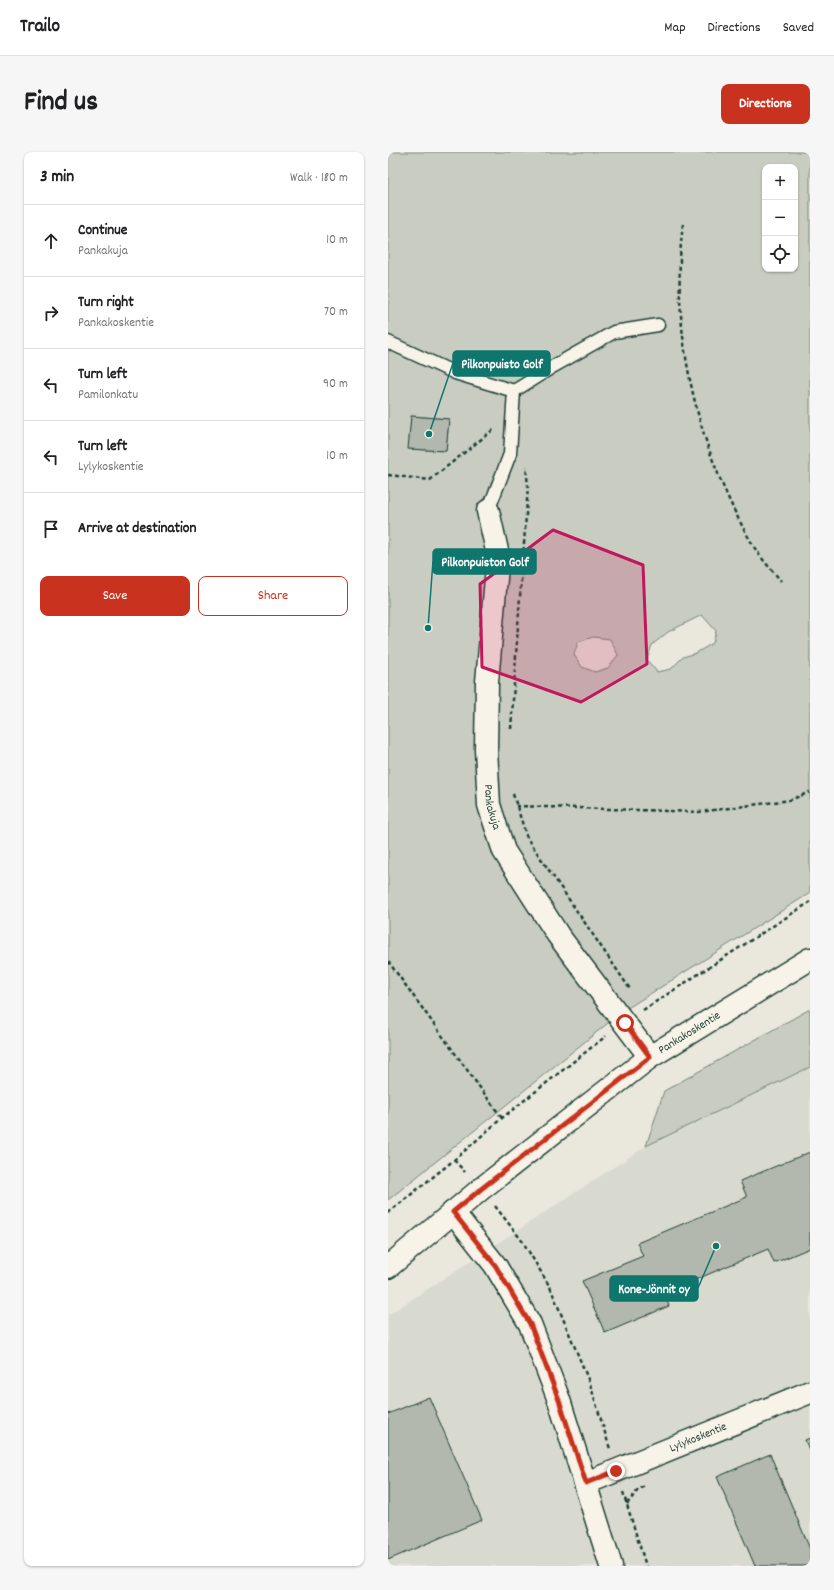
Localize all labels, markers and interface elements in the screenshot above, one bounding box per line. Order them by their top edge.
text: Trailo [20,14,60,41]
text: Map [664,18,686,38]
text: Directions [708,18,761,38]
text: Saved [783,18,814,38]
text: Find us [24,84,98,124]
button: Directions [721,84,810,124]
map controls [762,164,798,272]
button: + [762,164,798,200]
text: 3 min [40,166,74,190]
text: Walk · 180 m [290,169,348,188]
button: − [762,200,798,236]
text: Continue [78,220,127,242]
icon: ahead [40,230,62,252]
text: 10 m [326,231,348,250]
button: locate [762,236,798,272]
text: Pankakuja [78,242,128,261]
text: Turn right [78,292,134,314]
icon: right [40,302,62,324]
text: 70 m [324,303,348,322]
text: Pankakoskentie [78,314,154,333]
callout: Pilkonpuisto Golf [453,351,550,376]
text: Pilkonpuisto Golf [461,356,544,375]
text: Turn left [78,364,127,386]
icon: left [40,374,62,396]
text: 90 m [323,375,348,394]
text: Pamilonkatu [78,386,138,405]
text: Turn left [78,436,127,458]
icon: left [40,446,62,468]
text: 10 m [326,447,348,466]
text: Lylykoskentie [78,458,143,477]
icon: arrive [40,518,62,540]
text: Arrive at destination [78,518,196,540]
callout: Pilkonpuiston Golf [433,549,536,574]
text: Pilkonpuiston Golf [441,554,530,573]
button: Save [40,576,190,616]
button: Share [198,576,348,616]
street label: Pankakuja [479,784,505,832]
street label: Pankakoskentie [655,1007,724,1058]
route start [616,1014,634,1032]
callout: Kone-Jönnit oy [610,1276,698,1301]
text: Kone-Jönnit oy [618,1281,691,1300]
street label: Lylykoskentie [667,1418,729,1457]
route end [607,1462,625,1480]

